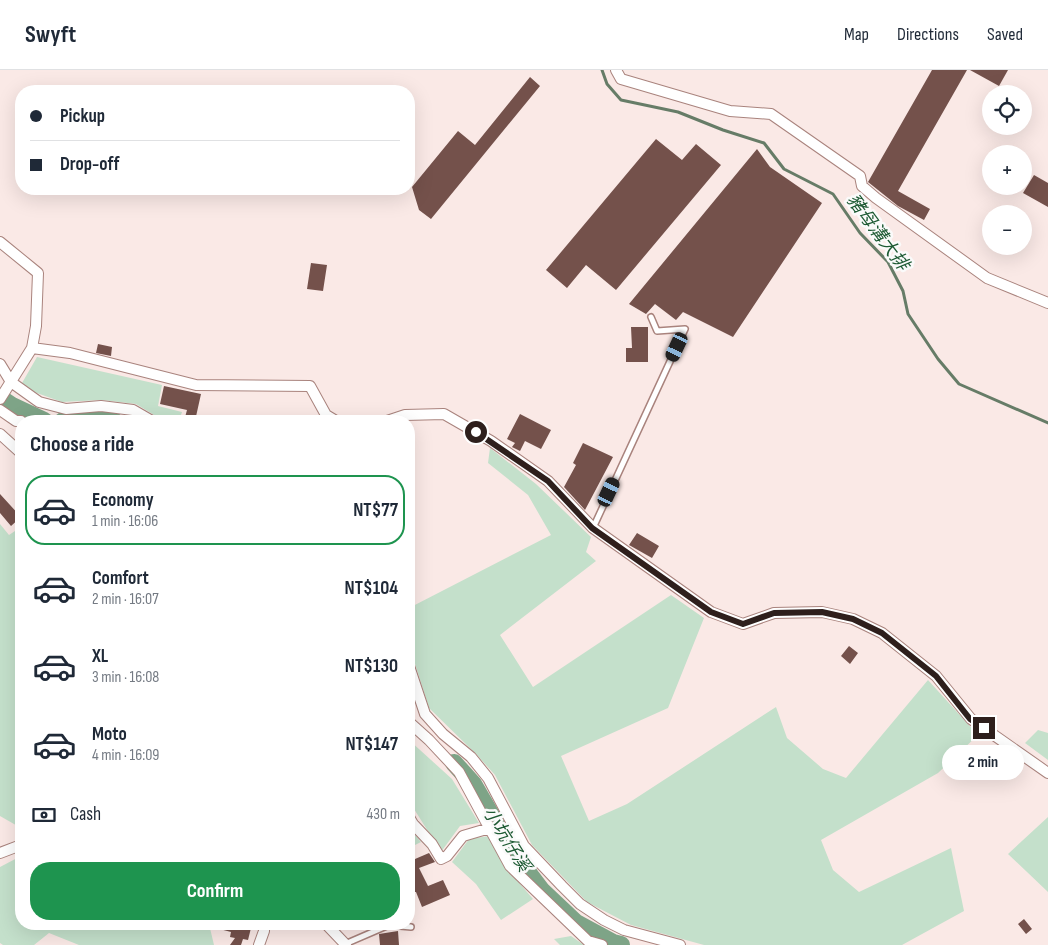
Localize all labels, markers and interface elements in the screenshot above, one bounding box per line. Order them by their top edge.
text: Swyft [25,20,76,49]
text: Map [844,24,869,45]
text: Directions [897,24,959,45]
text: Saved [987,24,1023,45]
map controls [982,85,1032,255]
button: locate [982,85,1032,135]
text: Pickup [60,105,105,128]
button: + [982,145,1032,195]
text: Drop-off [60,153,120,176]
water label: 豬母溝大排 [842,190,914,276]
button: − [982,205,1032,255]
car [663,330,690,364]
route start [465,421,487,443]
text: Choose a ride [30,431,134,458]
car [595,475,622,509]
icon: car [32,488,77,533]
text: Economy [92,489,154,512]
text: NT$77 [353,499,398,522]
text: 1 min · 16:06 [92,512,158,531]
icon: car [32,566,77,611]
text: Comfort [92,567,149,590]
text: NT$104 [345,577,398,600]
text: 2 min · 16:07 [92,590,159,609]
icon: car [32,644,77,689]
text: XL [92,645,108,668]
text: NT$130 [345,655,398,678]
text: 3 min · 16:08 [92,668,159,687]
route end [973,717,995,739]
icon: car [32,722,77,767]
text: Moto [92,723,127,746]
text: NT$147 [345,733,398,756]
text: 4 min · 16:09 [92,746,159,765]
callout: 2 min [943,746,1025,780]
text: 2 min [968,753,998,772]
icon: cash [30,801,58,829]
text: Cash [70,803,101,826]
water label: 小坑仔溪 [479,803,536,878]
text: 430 m [367,805,400,824]
button: Confirm [30,862,400,920]

